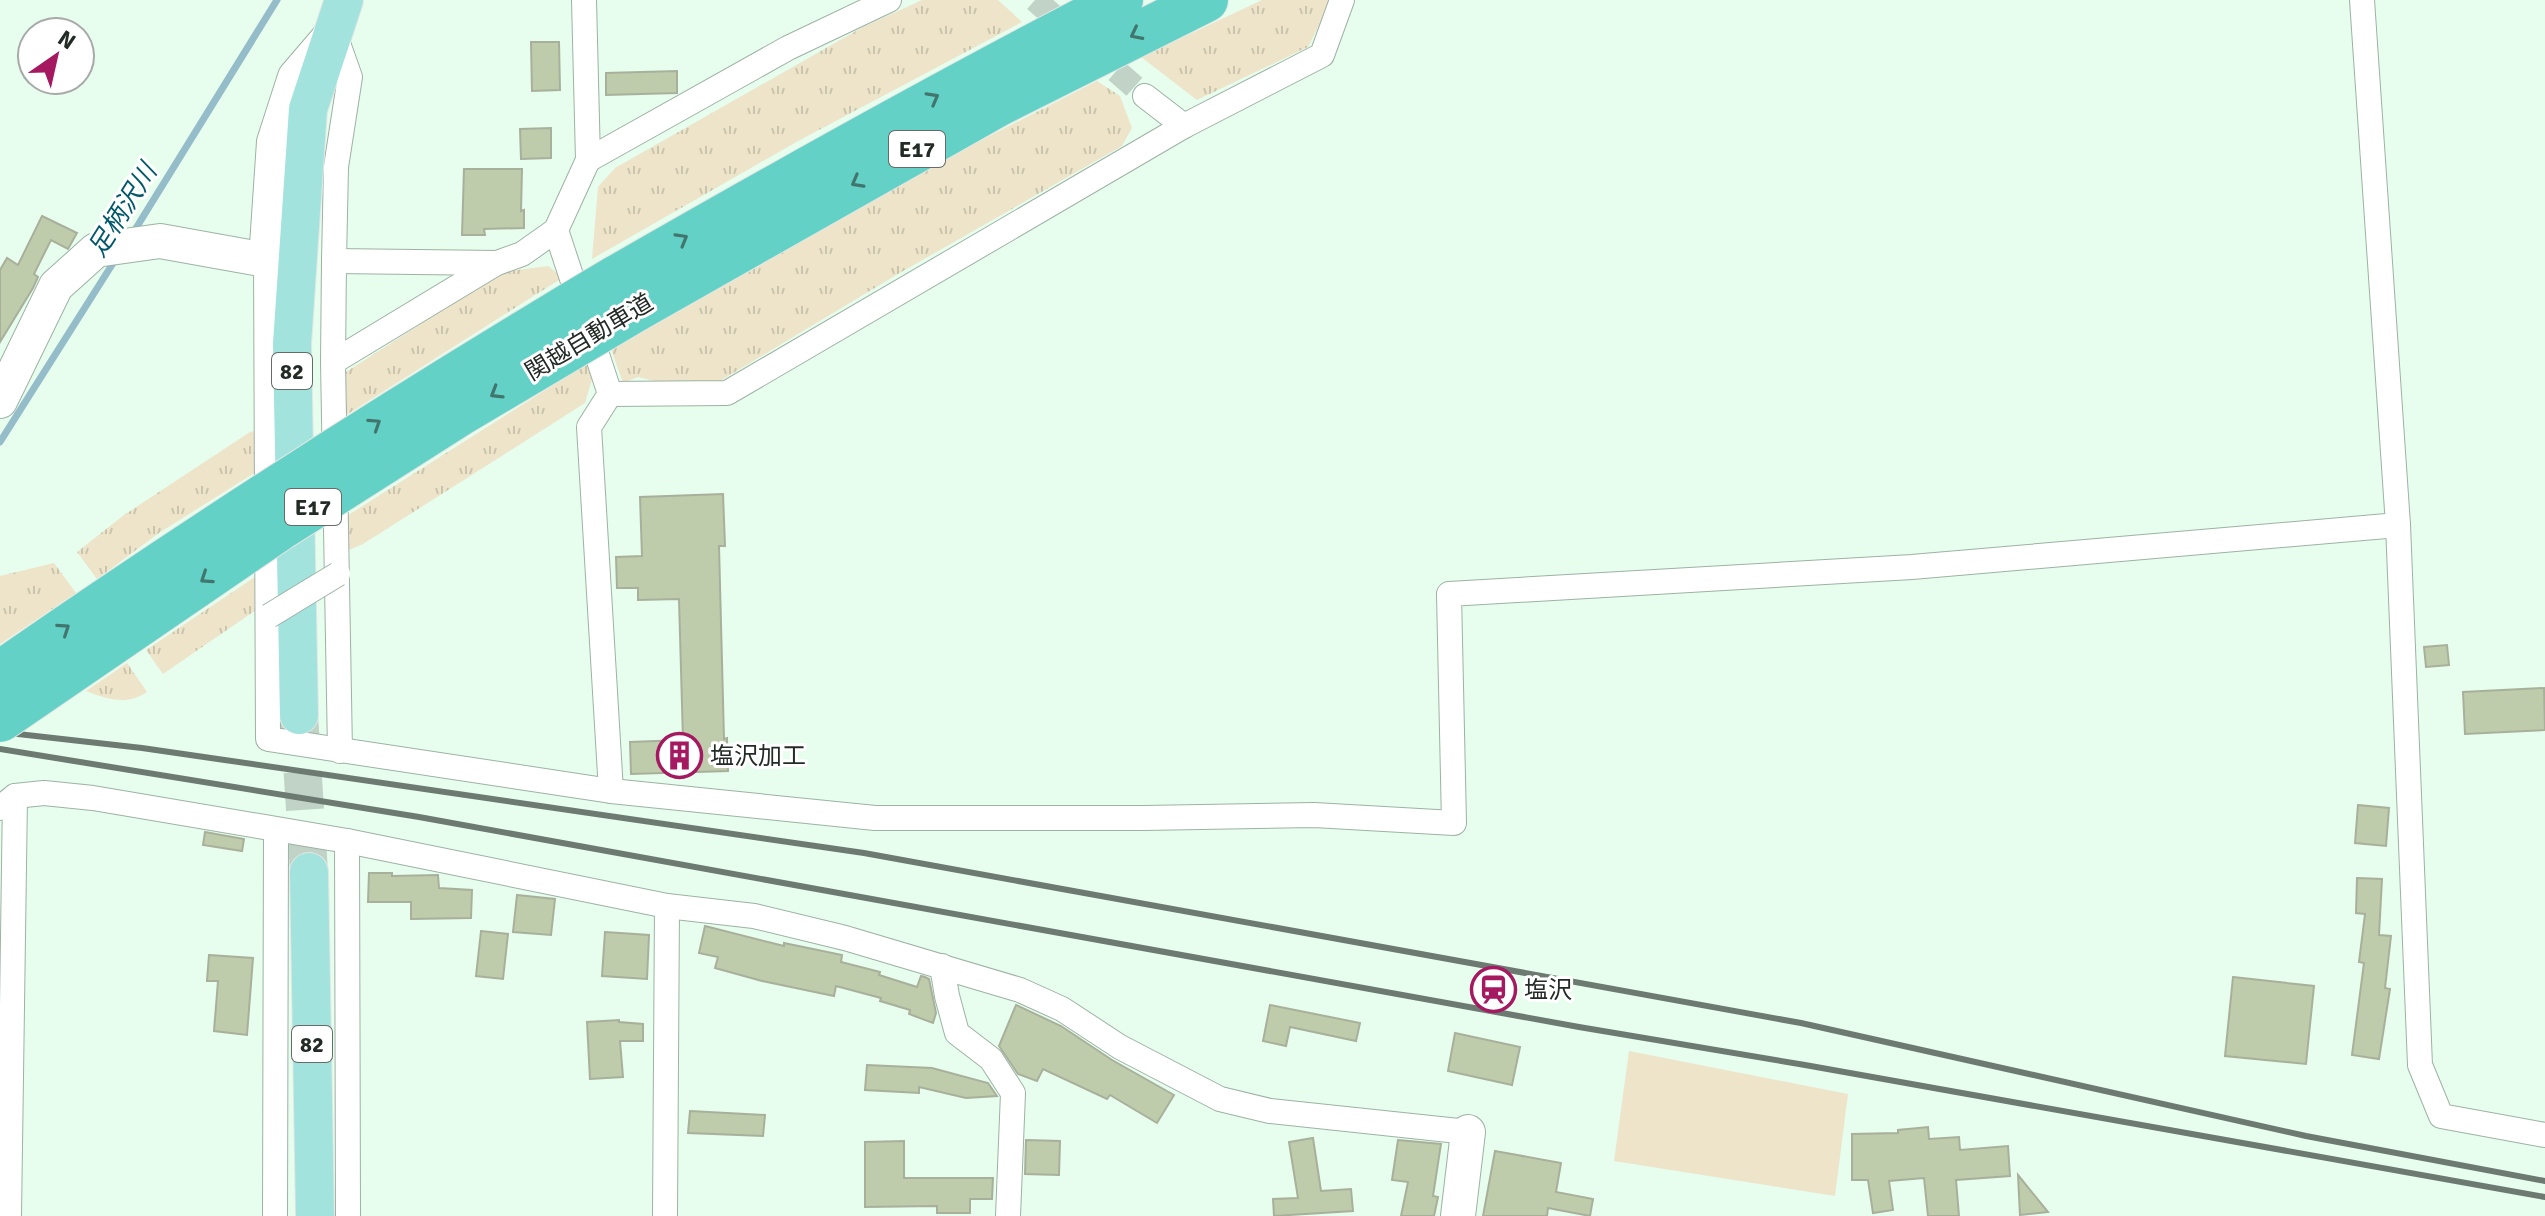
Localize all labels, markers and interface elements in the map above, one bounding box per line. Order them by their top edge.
north arrow [16,16,96,96]
text: N [53,24,81,55]
one-way arrow [1129,24,1144,40]
one-way arrow [925,93,940,108]
road number: E17 [889,131,945,167]
water label: 足柄沢川 [82,155,166,263]
one-way arrow [851,172,866,188]
one-way arrow [673,233,688,249]
street label: 関越自動車道 [520,287,658,387]
road number: 82 [272,353,312,389]
one-way arrow [490,383,505,398]
one-way arrow [366,418,380,433]
road number: E17 [285,489,341,525]
one-way arrow [201,568,215,583]
one-way arrow [56,624,70,639]
building icon: 塩沢加工 [655,732,703,780]
place label: 塩沢加工 [710,741,806,771]
station icon: 塩沢 [1469,966,1517,1014]
place label: 塩沢 [1524,975,1572,1005]
road number: 82 [292,1026,332,1062]

